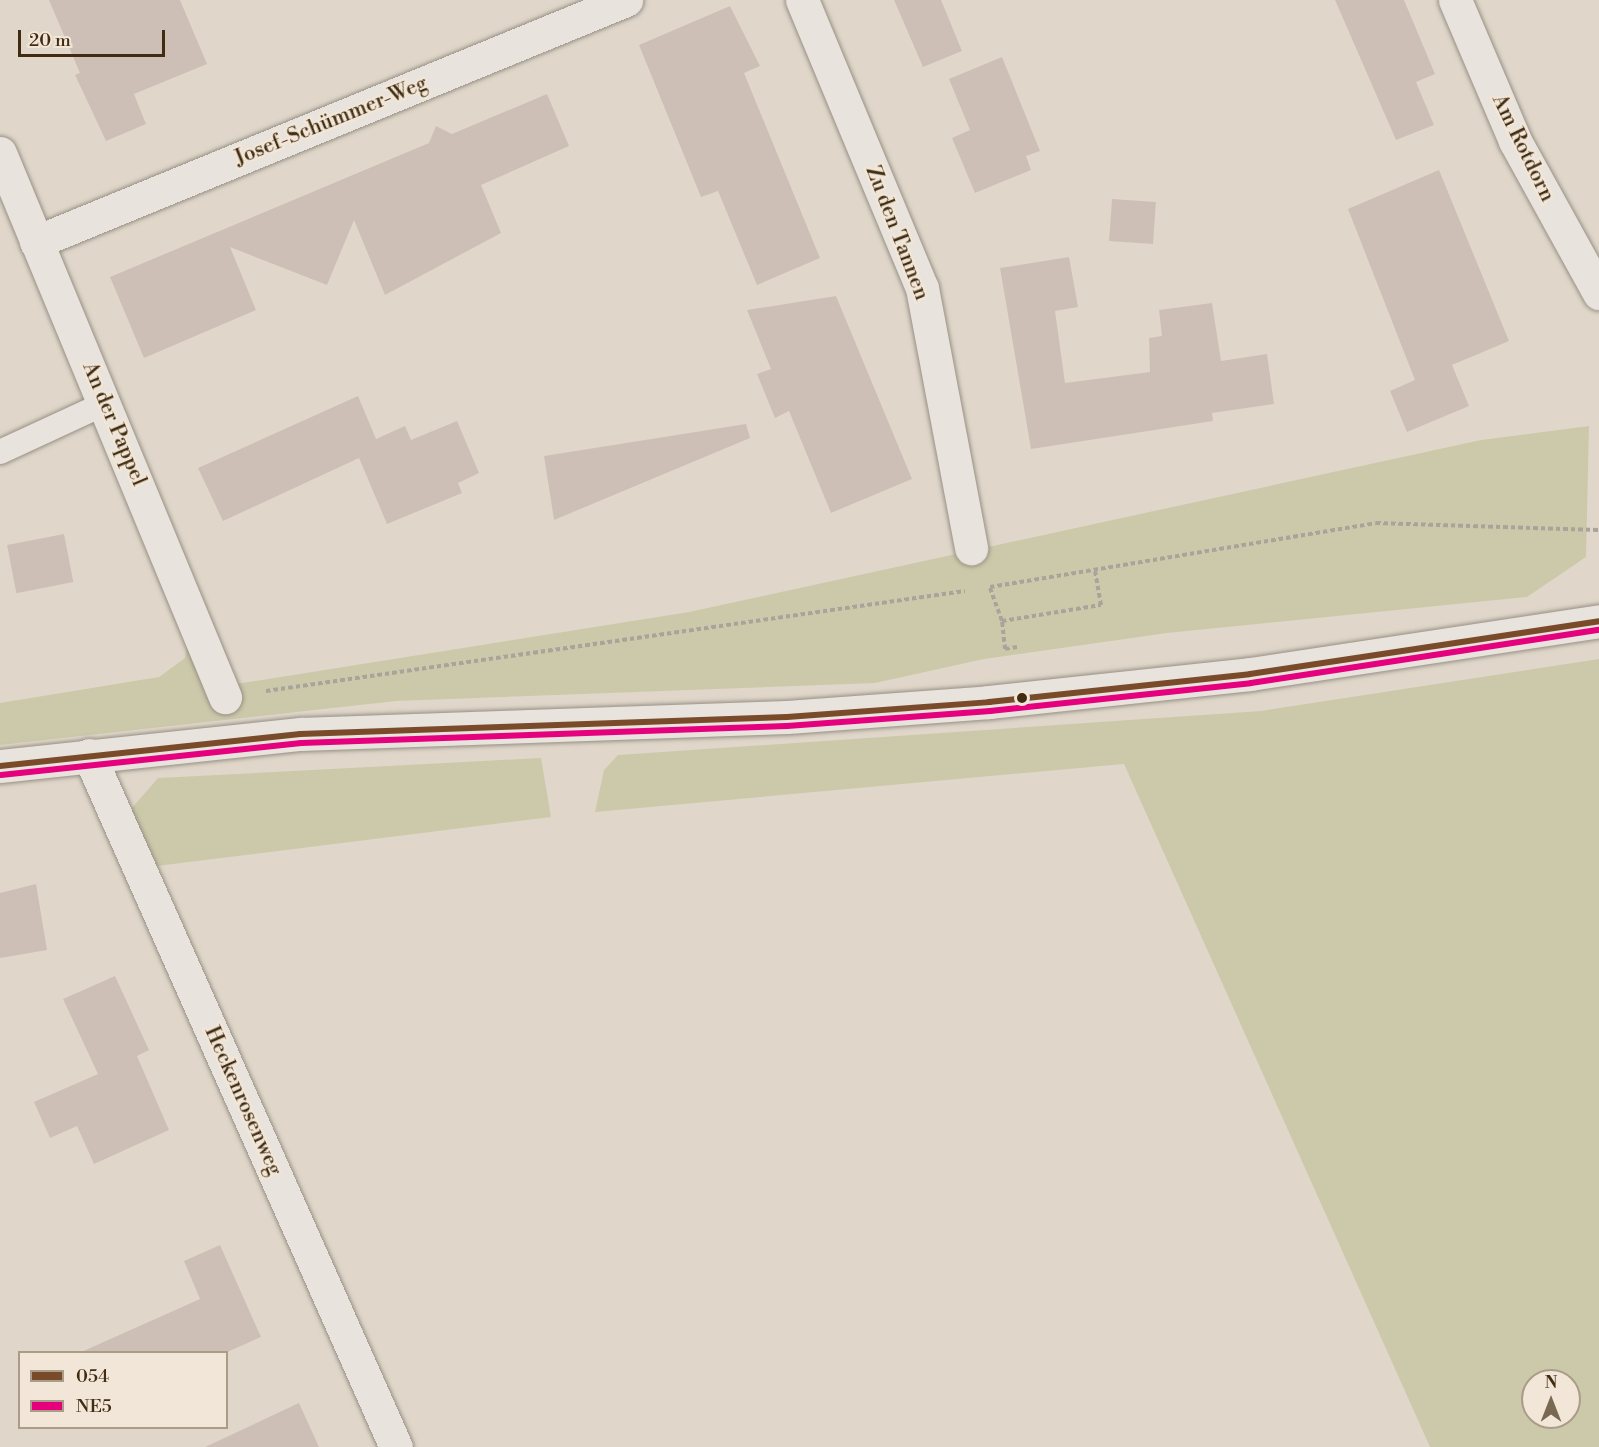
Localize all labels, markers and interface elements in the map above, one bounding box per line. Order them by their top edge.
scale bar [21,18,168,56]
text: 20 m [29,29,71,52]
street label: Josef-Schümmer-Weg [231,71,431,171]
street label: Am Rotdorn [1486,90,1560,206]
street label: Zu den Tannen [860,162,934,304]
street label: An der Pappel [77,358,151,490]
unlabelled marker [1016,692,1028,704]
street label: Heckenrosenweg [199,1022,287,1180]
legend [18,1351,228,1429]
text: 054 [76,1365,109,1388]
north arrow [1521,1369,1581,1429]
text: N [1545,1373,1557,1393]
text: NE5 [76,1395,112,1418]

